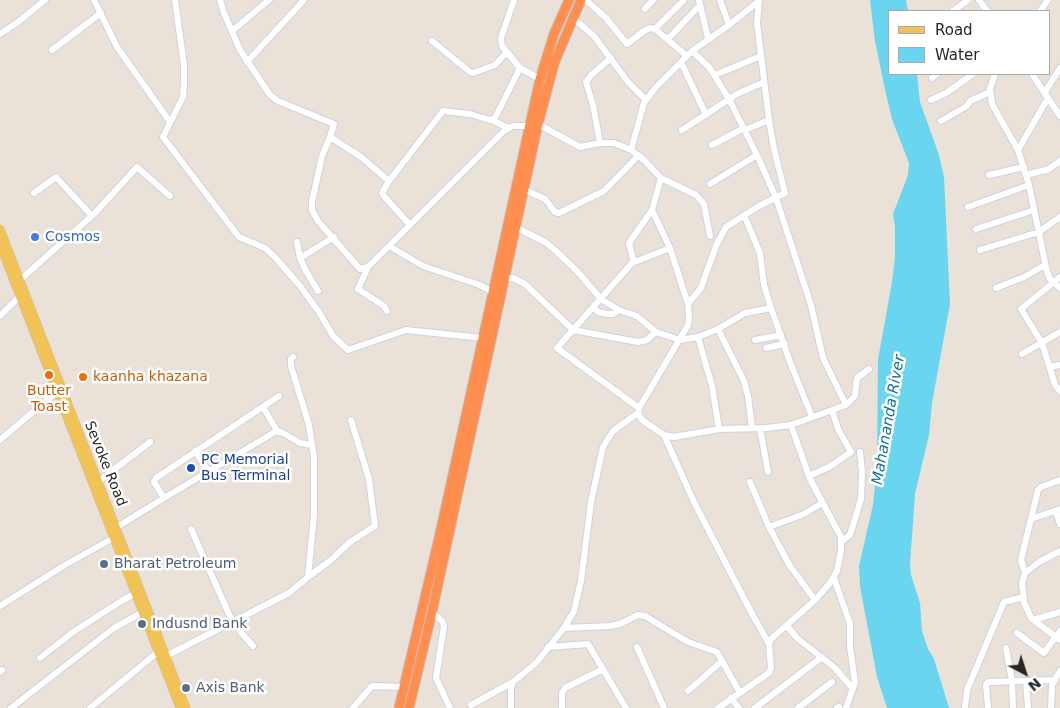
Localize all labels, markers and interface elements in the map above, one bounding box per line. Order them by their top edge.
legend [888,10,1050,75]
text: Road [935,21,973,39]
text: Water [935,46,979,64]
place label: Cosmos [45,229,100,245]
marker: Cosmos [29,231,41,243]
water label: Mahananda River [869,354,909,486]
marker: Butter Toast [43,369,55,381]
place label: kaanha khazana [93,369,208,385]
marker: kaanha khazana [77,371,89,383]
place label: Butter Toast [27,383,71,416]
street label: Sevoke Road [80,419,130,509]
place label: PC Memorial Bus Terminal [201,452,290,484]
marker: PC Memorial Bus Terminal [185,462,197,474]
place label: Bharat Petroleum [114,556,236,572]
marker: Bharat Petroleum [98,558,110,570]
place label: Indusnd Bank [152,616,247,632]
marker: Indusnd Bank [136,618,148,630]
north arrow [1000,648,1050,698]
text: N [1025,675,1044,694]
place label: Axis Bank [196,680,265,696]
marker: Axis Bank [180,682,192,694]

